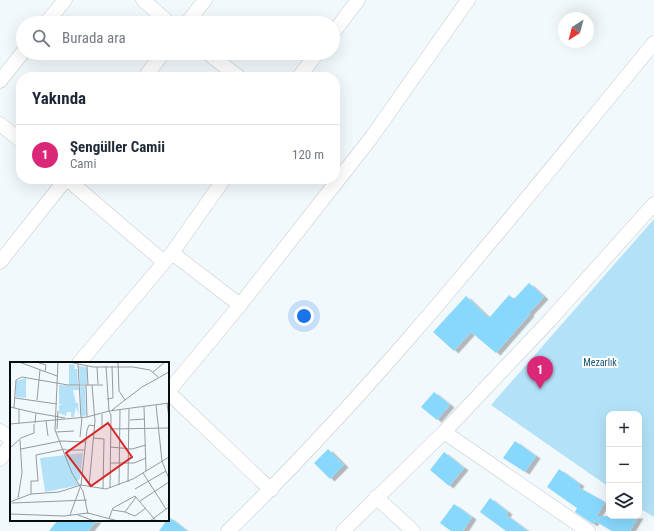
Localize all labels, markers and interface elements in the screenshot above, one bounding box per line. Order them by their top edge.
north arrow [558,12,594,48]
search box [16,16,340,60]
icon: search [30,27,52,49]
text: Burada ara [62,29,126,47]
text: Yakında [32,88,86,108]
text: Şengüller Camii [70,138,165,156]
text: 1 [42,147,48,162]
text: 120 m [292,147,324,162]
text: Cami [70,156,96,171]
your location [294,306,314,326]
pin: 1 [527,356,553,389]
park label: Mezarlık [583,357,617,368]
inset map [10,362,169,521]
map controls [606,411,642,519]
button: + [606,411,642,447]
button: − [606,447,642,483]
button: layers [606,483,642,519]

